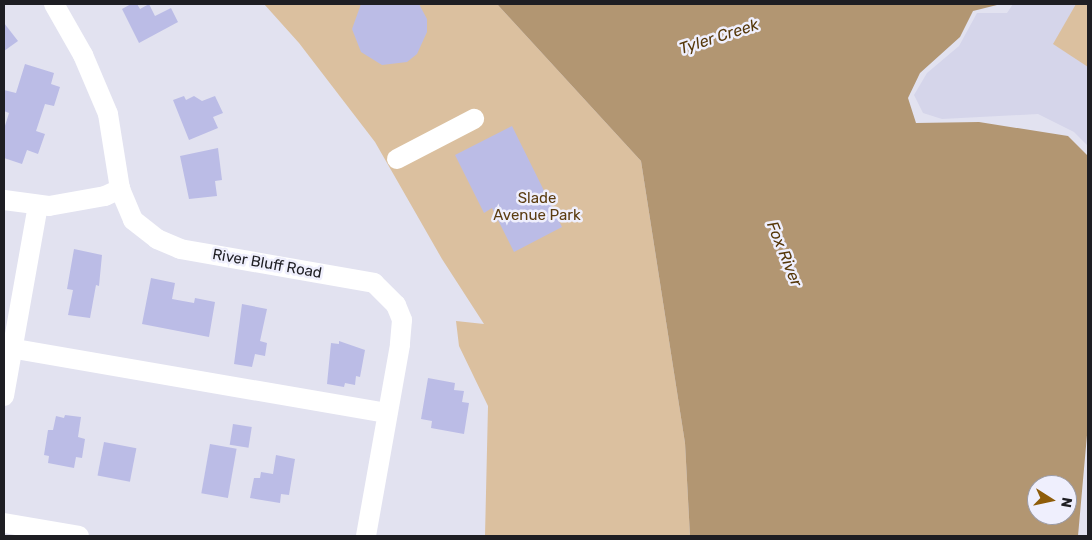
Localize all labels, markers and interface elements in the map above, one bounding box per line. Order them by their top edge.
water label: Tyler Creek [677,15,761,59]
park label: Slade Avenue Park [493,189,581,224]
water label: Fox River [762,219,806,289]
street label: River Bluff Road [211,245,323,283]
north arrow [1027,475,1077,525]
text: N [1057,496,1076,509]

